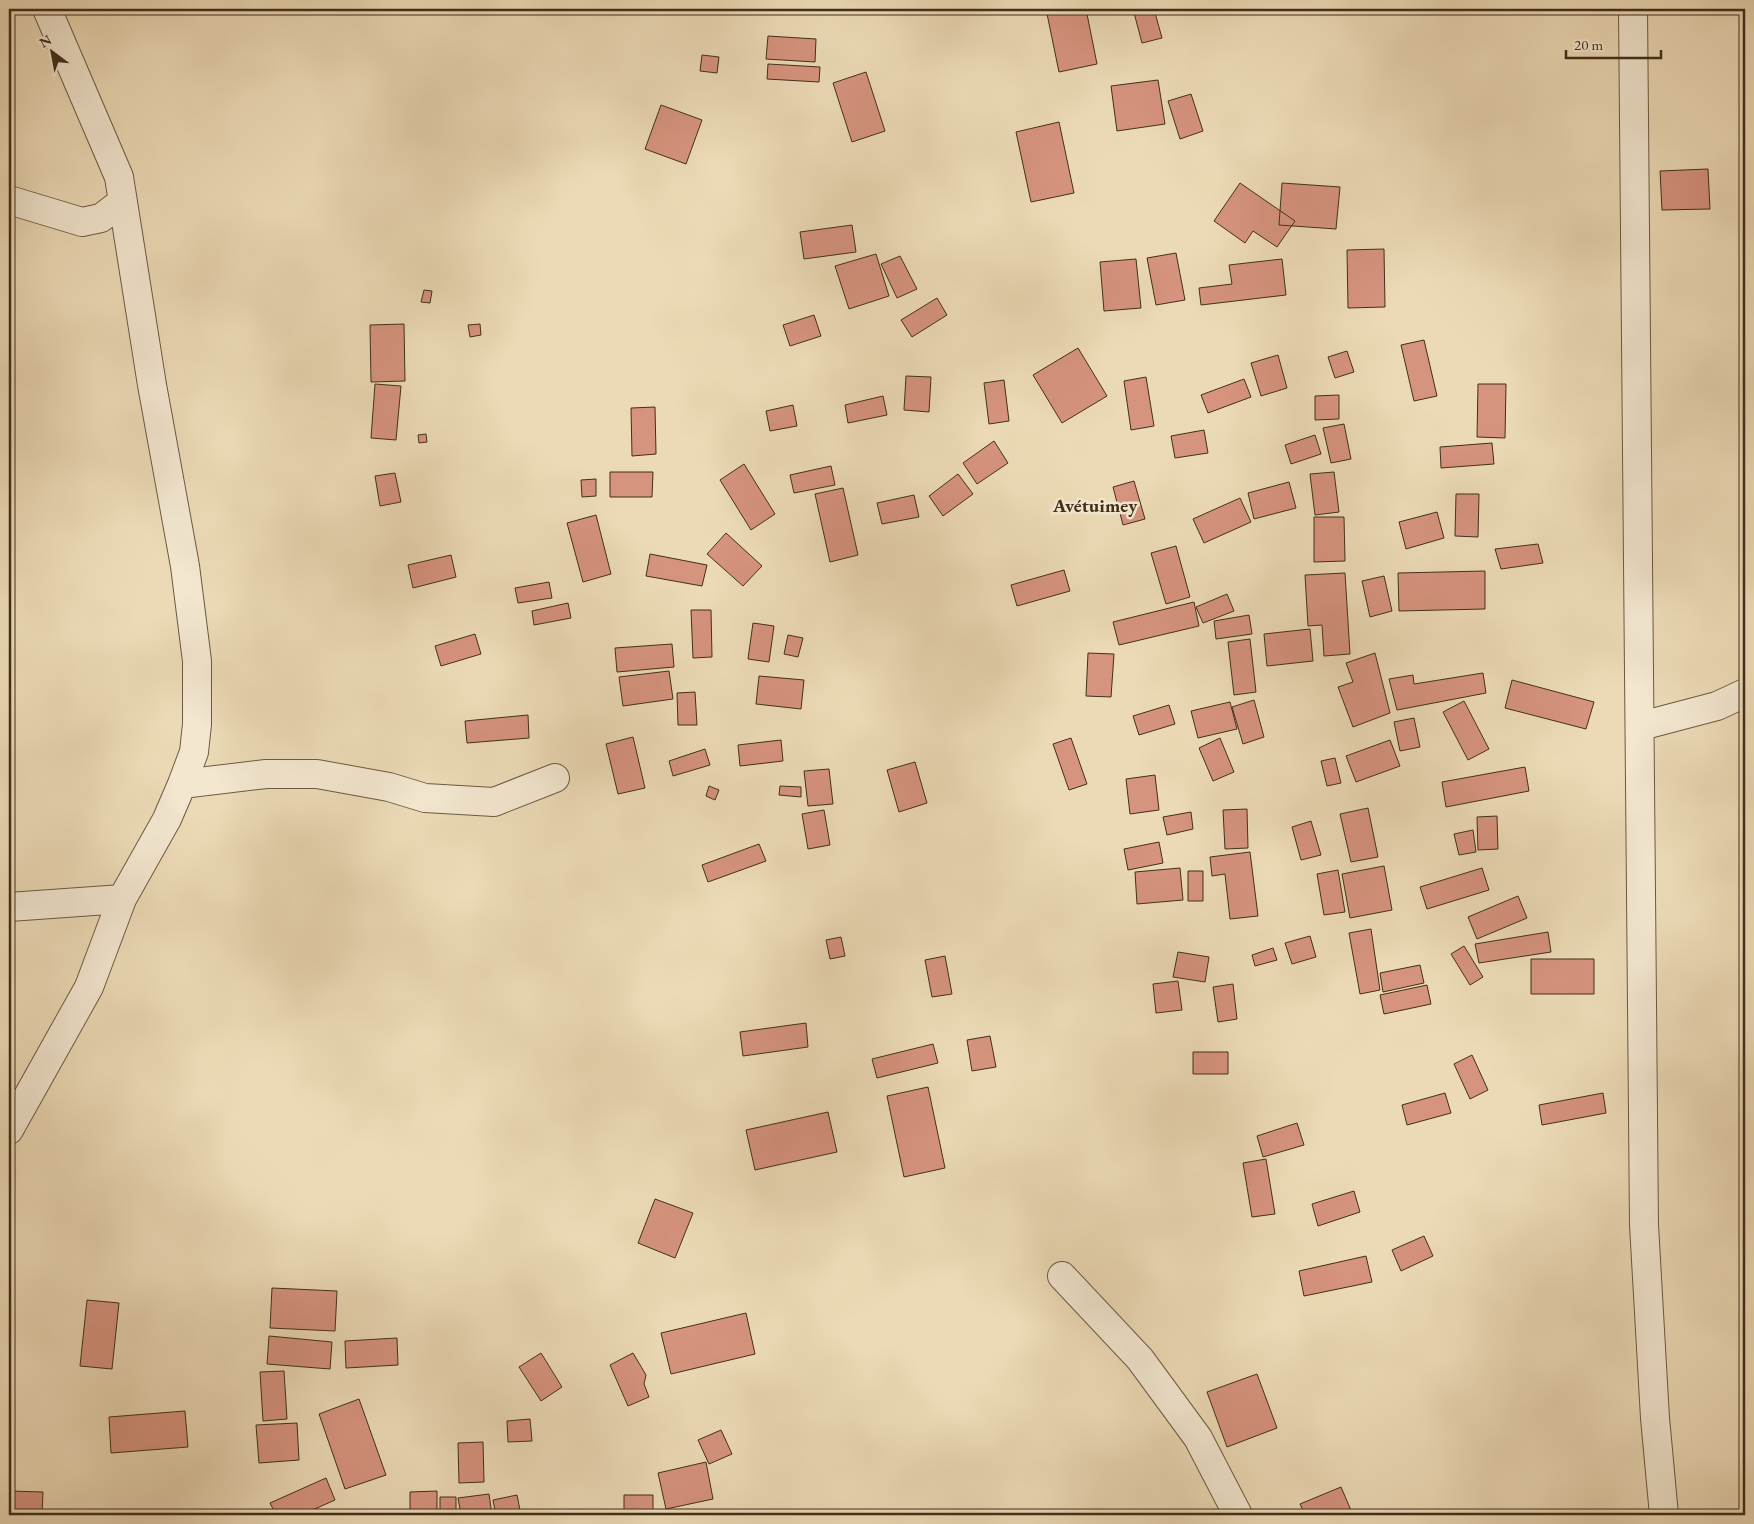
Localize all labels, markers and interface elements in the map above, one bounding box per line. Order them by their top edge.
north arrow [28,28,78,78]
scale bar [1566,28,1662,60]
text: N [36,30,55,52]
text: 20 m [1574,35,1603,54]
district label: Avétuimey [1052,493,1138,518]

